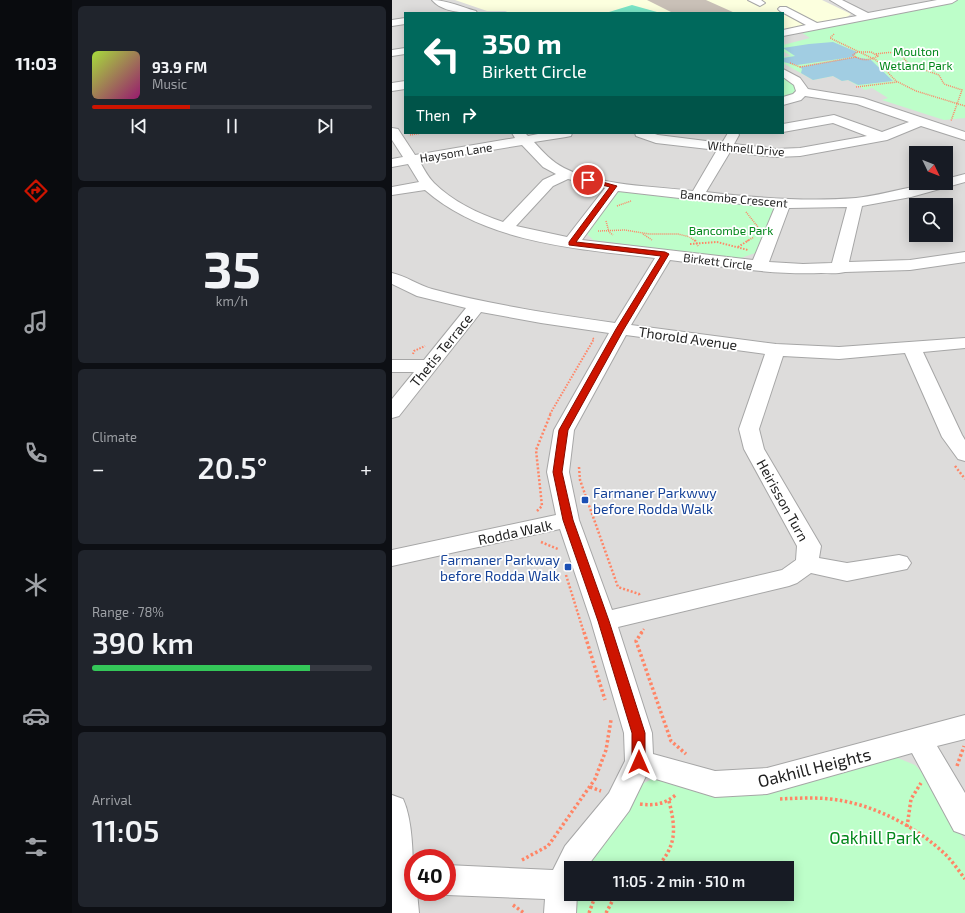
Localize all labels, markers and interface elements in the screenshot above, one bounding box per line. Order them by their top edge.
text: 350 m [482,26,562,60]
icon: left [416,28,468,80]
park label: Moulton Wetland Park [879,44,953,72]
text: 11:03 [15,52,57,74]
text: 93.9 FM [152,58,207,76]
text: Birkett Circle [482,60,587,82]
text: Music [152,76,187,92]
icon: right [458,104,480,126]
text: Then [416,106,450,124]
icon: previous [128,115,150,137]
icon: pause [221,115,243,137]
icon: next [314,115,336,137]
street label: Withnell Drive [707,138,785,158]
street label: Haysom Lane [419,139,493,165]
north arrow [909,146,953,190]
map controls [909,146,953,242]
pin [571,163,605,197]
icon: arrive [577,169,599,191]
icon: directions [22,177,50,205]
street label: Bancombe Crescent [680,186,789,210]
button: search [909,198,953,242]
park label: Bancombe Park [689,223,773,237]
text: 35 [203,236,261,298]
street label: Birkett Circle [683,250,753,272]
text: km/h [216,293,248,309]
icon: music [22,308,50,336]
street label: Thetis Terrace [406,310,476,390]
street label: Thorold Avenue [638,323,738,353]
text: Climate [92,429,137,445]
icon: phone [22,439,50,467]
text: 20.5° [197,449,267,485]
text: − [92,455,105,481]
text: + [360,455,372,481]
street label: Heirisson Turn [753,456,813,544]
place label: Farmaner Parkwwy before Rodda Walk [593,484,717,517]
marker: Farmaner Parkwwy before Rodda Walk [580,495,590,505]
street label: Rodda Walk [476,516,554,548]
place label: Farmaner Parkway before Rodda Walk [440,551,561,584]
marker: Farmaner Parkway before Rodda Walk [563,562,573,572]
icon: climate [22,571,50,599]
text: Range · 78% [92,604,164,620]
text: 390 km [92,624,194,660]
icon: car [22,702,50,730]
position arrow [618,741,660,783]
street label: Oakhill Heights [755,743,873,792]
text: Arrival [92,792,132,808]
text: 11:05 [92,812,159,848]
park label: Oakhill Park [829,827,921,847]
icon: filters [22,833,50,861]
speed limit sign: 40 [404,849,456,901]
text: 11:05 · 2 min · 510 m [613,872,745,890]

